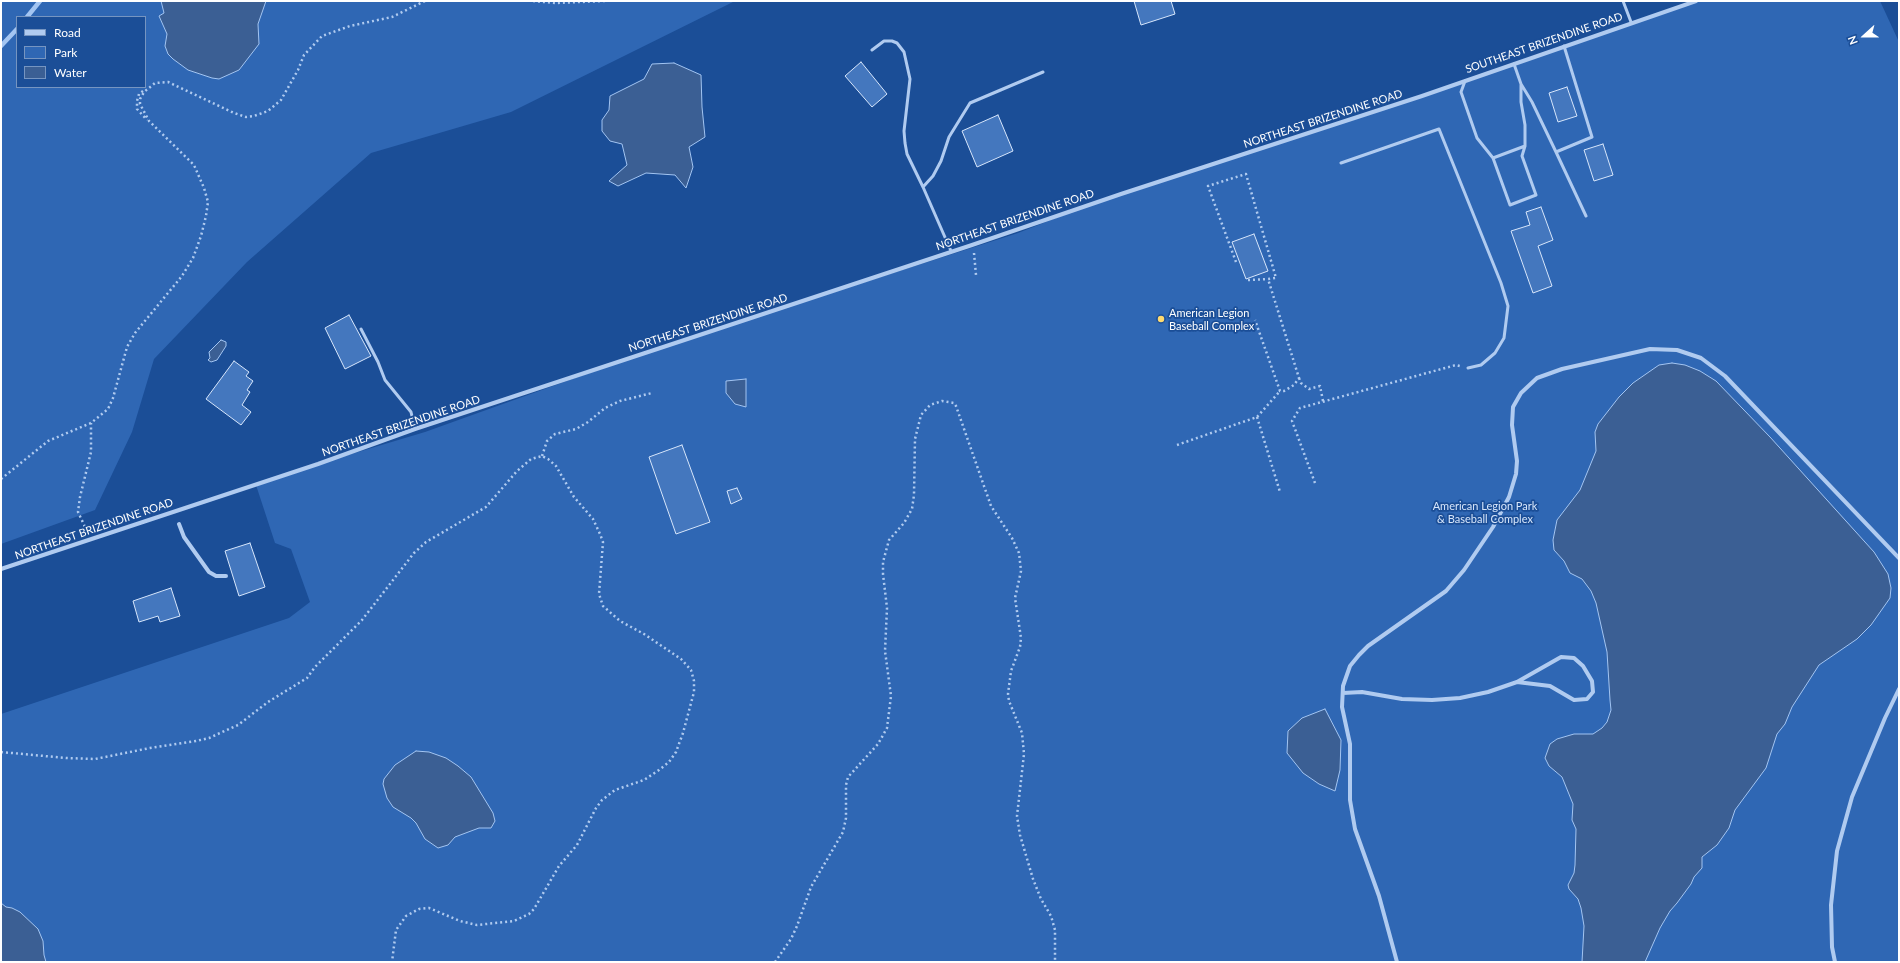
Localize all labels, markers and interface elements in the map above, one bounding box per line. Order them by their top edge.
street label: SOUTHEAST BRIZENDINE ROAD [1464,10,1624,76]
legend [16,16,146,88]
north arrow [1844,16,1884,56]
text: Road [54,25,81,40]
text: N [1845,34,1860,47]
text: Park [54,45,77,60]
text: Water [54,65,87,80]
street label: NORTHEAST BRIZENDINE ROAD [1242,87,1404,151]
street label: NORTHEAST BRIZENDINE ROAD [934,187,1096,253]
street label: NORTHEAST BRIZENDINE ROAD [627,291,789,355]
place label: American Legion Baseball Complex [1169,306,1254,332]
marker: American Legion Baseball Complex [1156,314,1166,324]
street label: NORTHEAST BRIZENDINE ROAD [320,393,482,459]
street label: NORTHEAST BRIZENDINE ROAD [13,496,175,562]
park label: American Legion Park & Baseball Complex [1433,499,1537,525]

